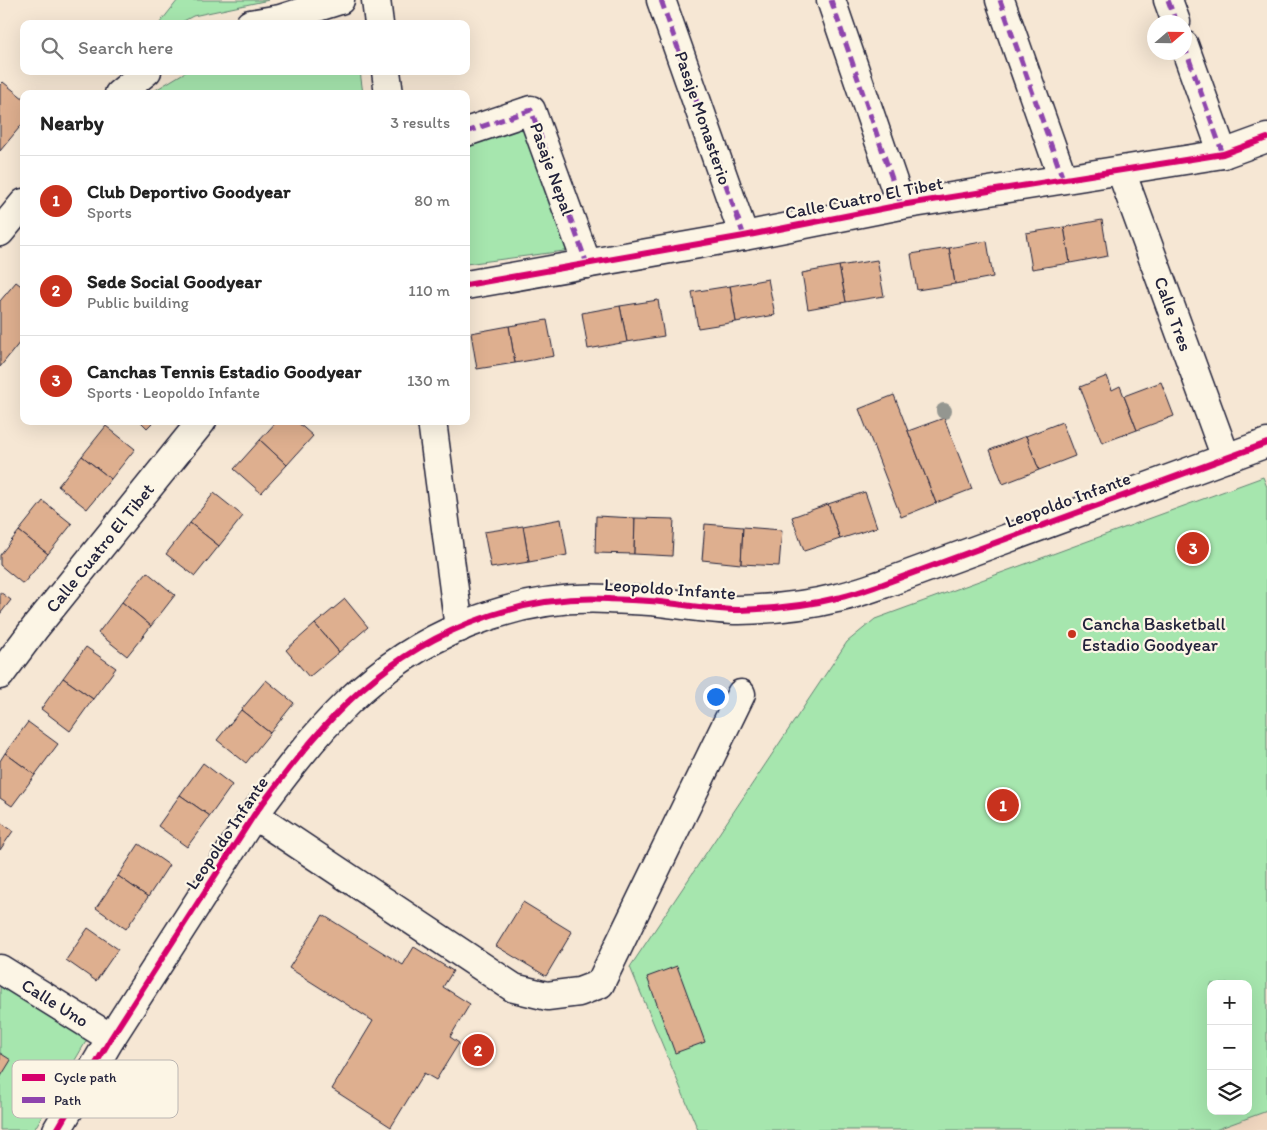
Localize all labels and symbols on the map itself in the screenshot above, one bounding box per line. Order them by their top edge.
north arrow [1147,15,1192,60]
street label: Pasaje Monasterio [670,48,736,188]
street label: Pasaje Nepal [525,120,579,218]
street label: Calle Cuatro El Tibet [783,172,945,224]
street label: Calle Tres [1149,274,1197,354]
street label: Leopoldo Infante [1002,467,1134,533]
street label: Calle Cuatro El Tibet [41,479,159,617]
pin: 3 [1177,529,1209,567]
street label: Leopoldo Infante [603,573,737,605]
place label: Cancha Basketball Estadio Goodyear [1082,613,1226,656]
marker: Cancha Basketball Estadio Goodyear [1066,628,1078,640]
your location [703,684,729,710]
street label: Leopoldo Infante [181,772,273,894]
pin: 1 [987,786,1019,824]
street label: Calle Uno [17,974,93,1032]
pin: 2 [462,1031,494,1069]
legend [12,1060,178,1118]
text: Cycle path [54,1069,117,1086]
text: Path [54,1092,81,1109]

